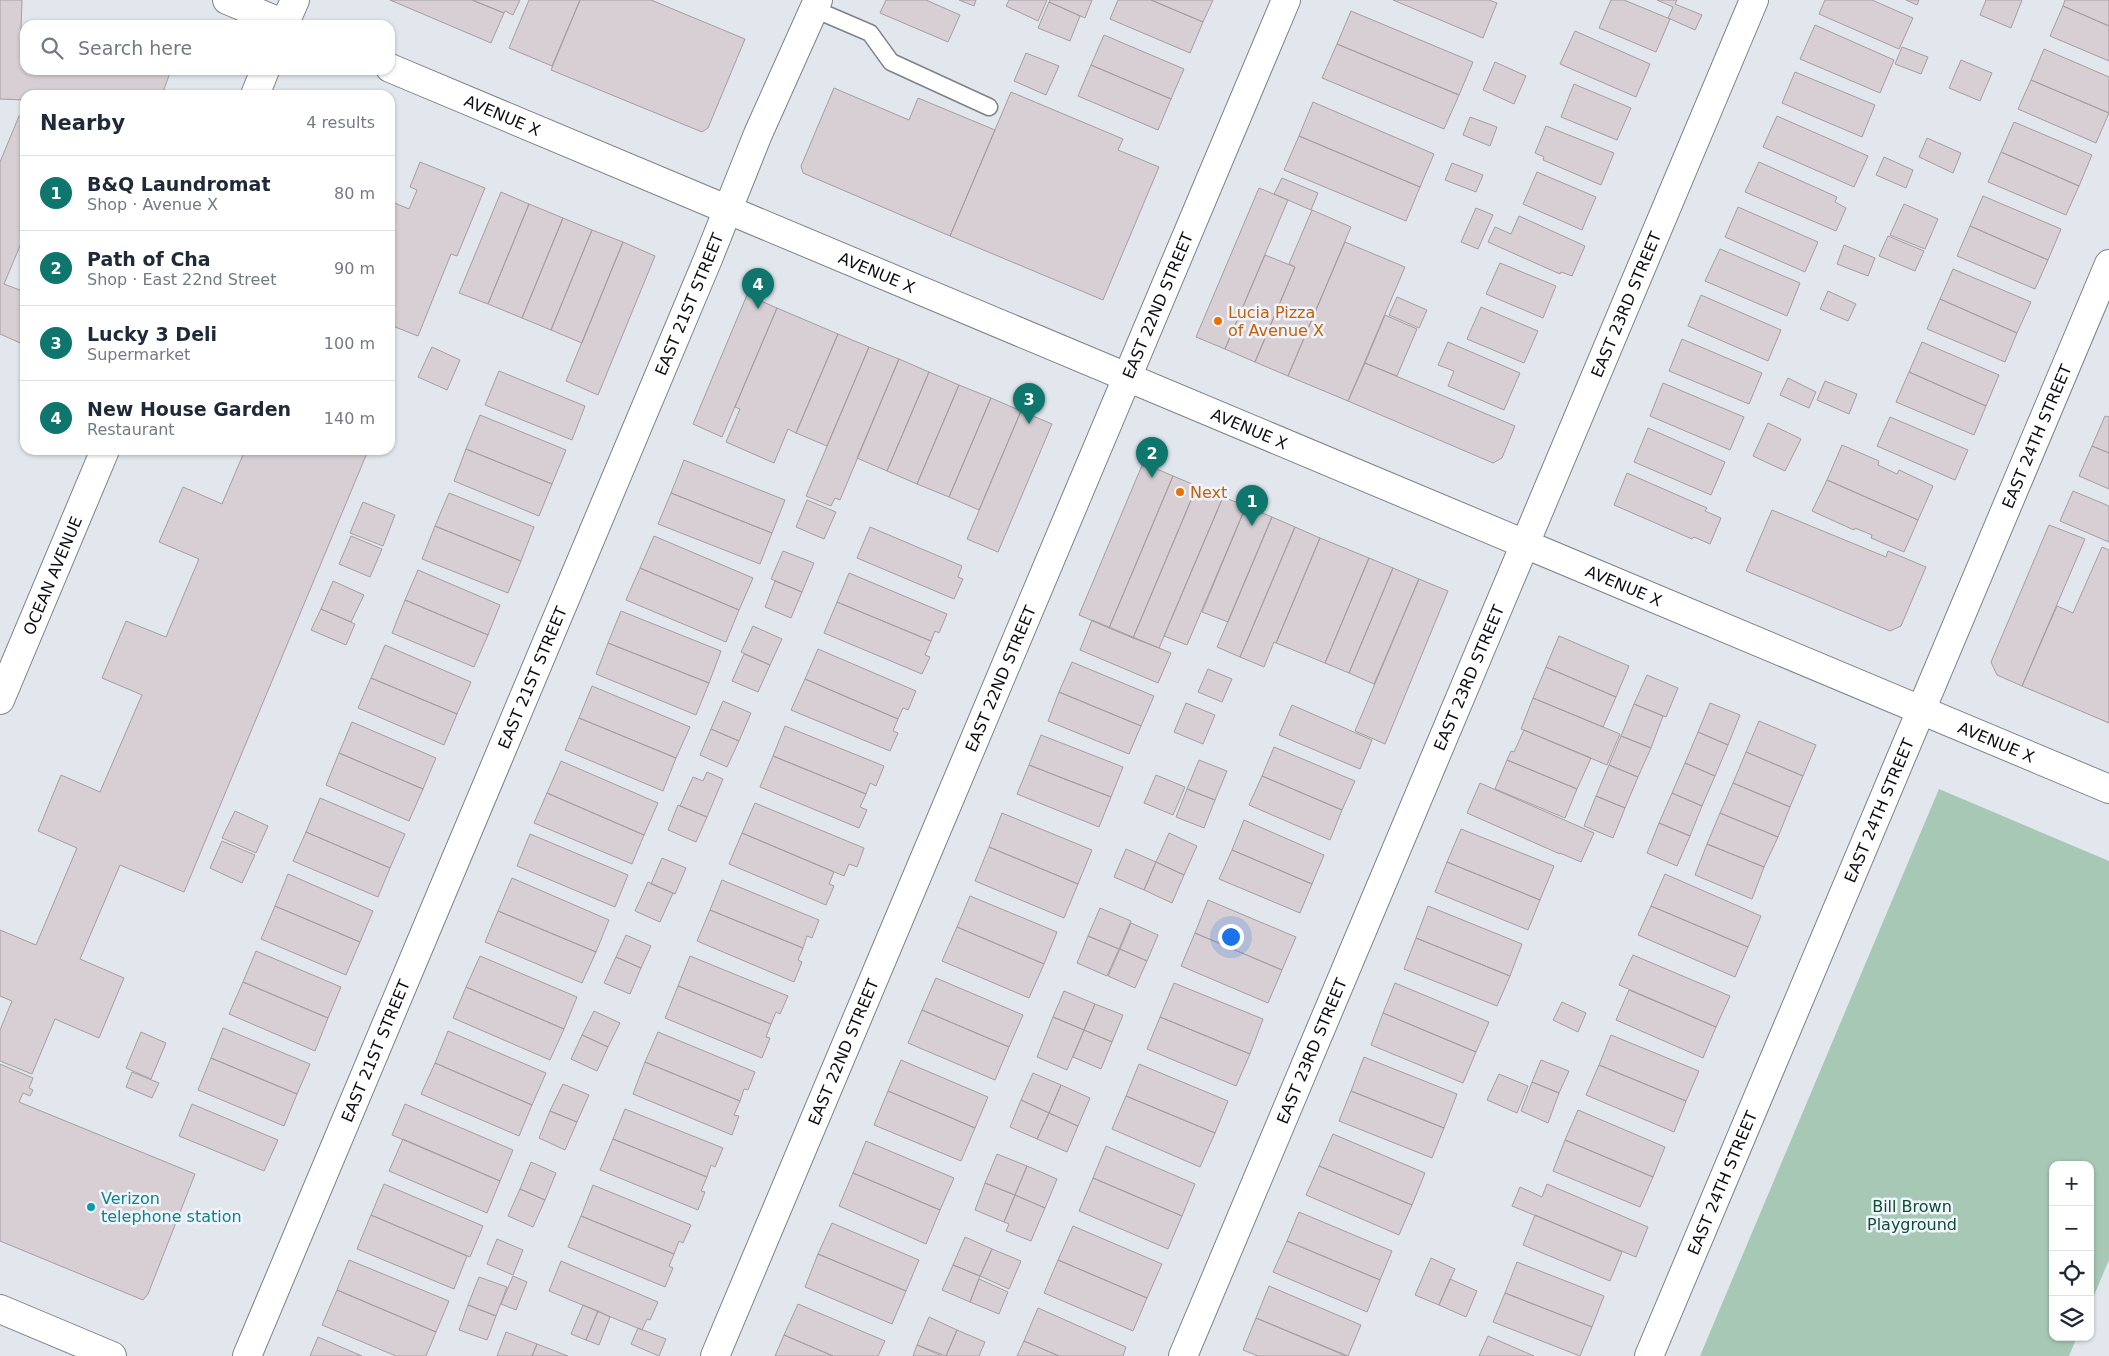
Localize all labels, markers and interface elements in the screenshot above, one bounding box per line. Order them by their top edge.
search box [20,20,395,75]
icon: search [38,34,66,62]
text: Search here [78,37,192,59]
street label: AVENUE X [462,91,543,140]
text: Nearby [40,111,125,135]
text: 4 results [306,113,375,132]
text: B&Q Laundromat [87,173,271,195]
text: 1 [50,184,62,203]
text: 80 m [334,184,375,203]
text: Shop · Avenue X [87,195,218,214]
street label: EAST 22ND STREET [1118,229,1197,381]
street label: EAST 23RD STREET [1587,229,1665,380]
street label: EAST 21ST STREET [651,230,727,378]
text: Path of Cha [87,248,211,270]
street label: AVENUE X [836,248,918,297]
text: 2 [50,259,62,278]
text: 90 m [334,259,375,278]
pin: 4 [742,268,774,309]
text: Shop · East 22nd Street [87,270,276,289]
place label: Lucia Pizza of Avenue X [1228,303,1324,340]
marker: Lucia Pizza of Avenue X [1212,315,1224,327]
text: Lucky 3 Deli [87,323,217,345]
text: 3 [50,334,62,353]
text: 100 m [324,334,375,353]
text: Supermarket [87,345,190,364]
street label: EAST 24TH STREET [1998,361,2075,511]
pin: 3 [1013,383,1045,424]
text: New House Garden [87,398,291,420]
street label: AVENUE X [1209,404,1290,453]
text: 4 [50,409,62,428]
text: 140 m [324,409,375,428]
text: Restaurant [87,420,175,439]
pin: 2 [1136,437,1168,478]
place label: Next [1190,483,1227,502]
pin: 1 [1236,485,1268,526]
marker: Next [1174,486,1186,498]
street label: OCEAN AVENUE [19,513,86,638]
street label: AVENUE X [1583,561,1665,610]
street label: EAST 22ND STREET [961,602,1040,755]
street label: EAST 23RD STREET [1430,602,1508,753]
street label: EAST 21ST STREET [494,603,571,751]
street label: AVENUE X [1955,717,2037,766]
street label: EAST 24TH STREET [1840,735,1918,885]
your location [1218,924,1244,950]
street label: EAST 23RD STREET [1272,975,1351,1127]
street label: EAST 22ND STREET [804,976,882,1128]
street label: EAST 21ST STREET [337,977,414,1125]
street label: EAST 24TH STREET [1683,1108,1761,1258]
map controls [2049,1161,2094,1341]
button: + [2049,1161,2094,1206]
place label: Verizon telephone station [101,1189,242,1226]
park label: Bill Brown Playground [1867,1197,1957,1234]
marker: Verizon telephone station [85,1201,97,1213]
button: − [2049,1206,2094,1251]
button: locate [2049,1251,2094,1296]
button: layers [2049,1296,2094,1341]

